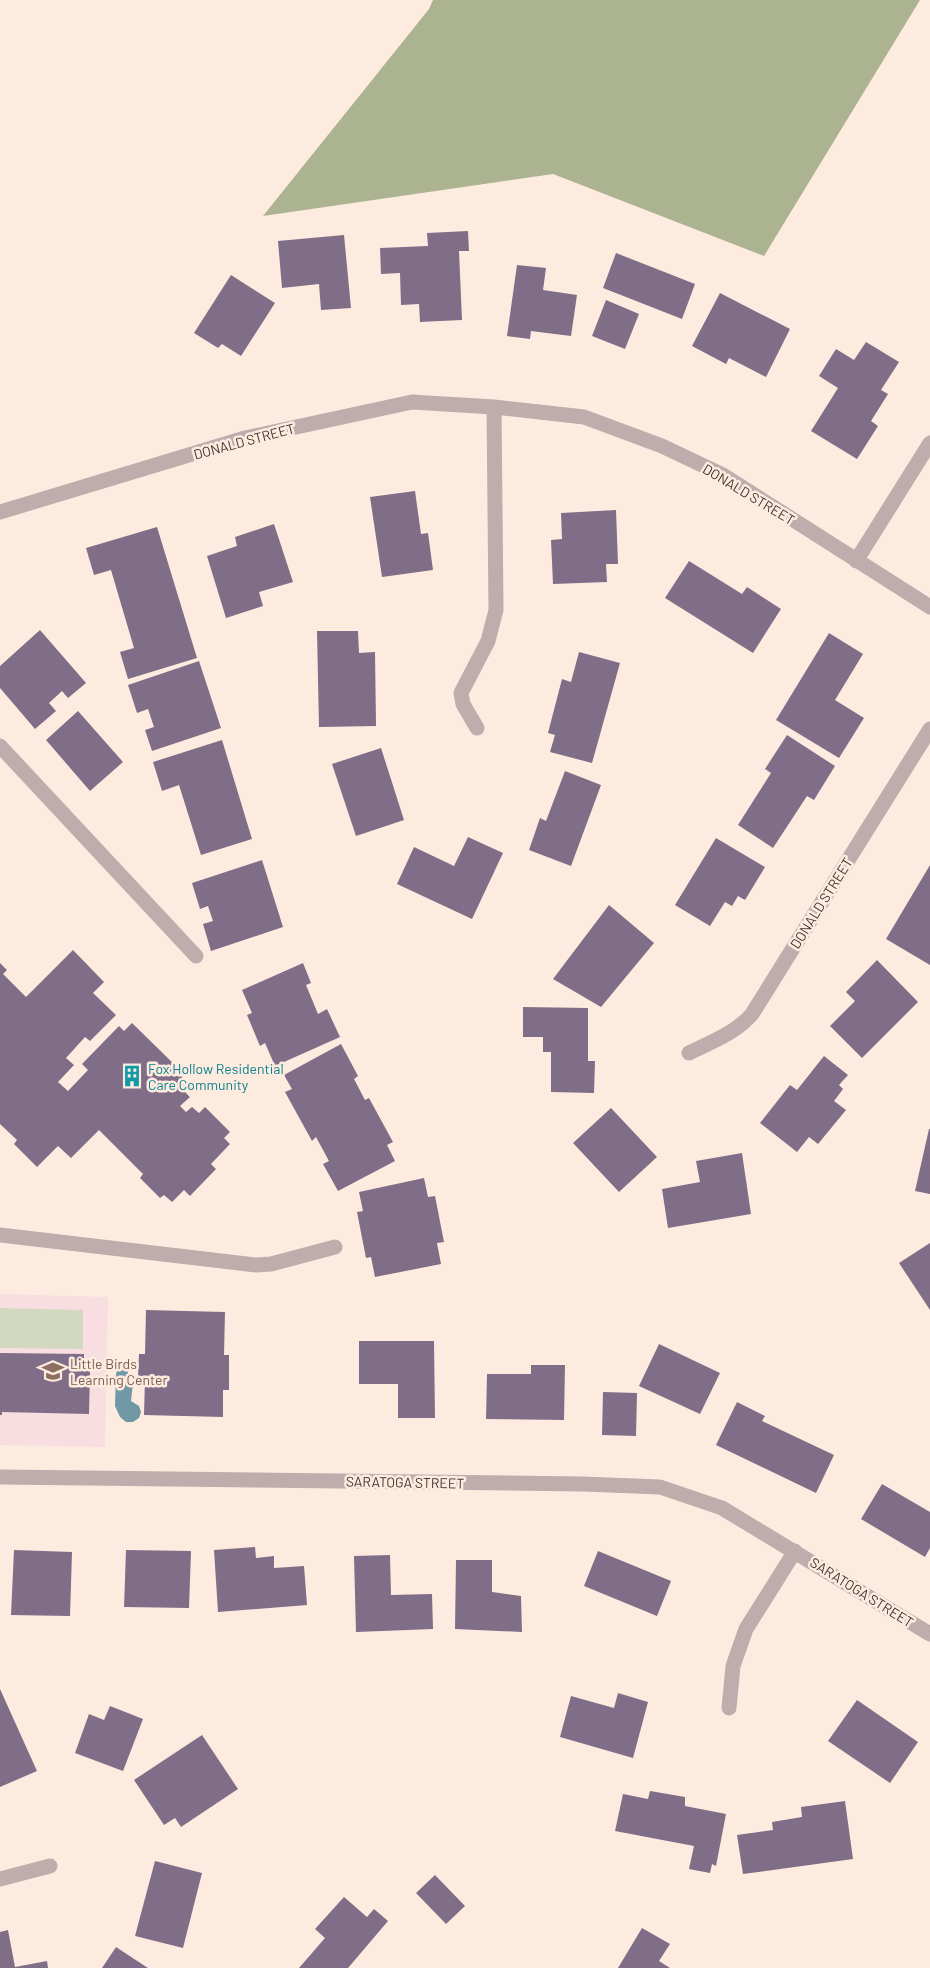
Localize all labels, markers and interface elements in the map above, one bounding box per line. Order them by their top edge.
street label: DONALD STREET [192,419,296,463]
street label: DONALD STREET [700,460,798,528]
street label: DONALD STREET [786,854,856,952]
place label: Fox Hollow Residential Care Community [148,1060,284,1093]
building icon: Fox Hollow Residential Care Community [119,1063,145,1089]
place label: Little Birds Learning Center [70,1355,167,1388]
school or university icon: Little Birds Learning Center [40,1358,66,1384]
street label: SARATOGA STREET [346,1472,464,1492]
street label: SARATOGA STREET [807,1553,917,1631]

